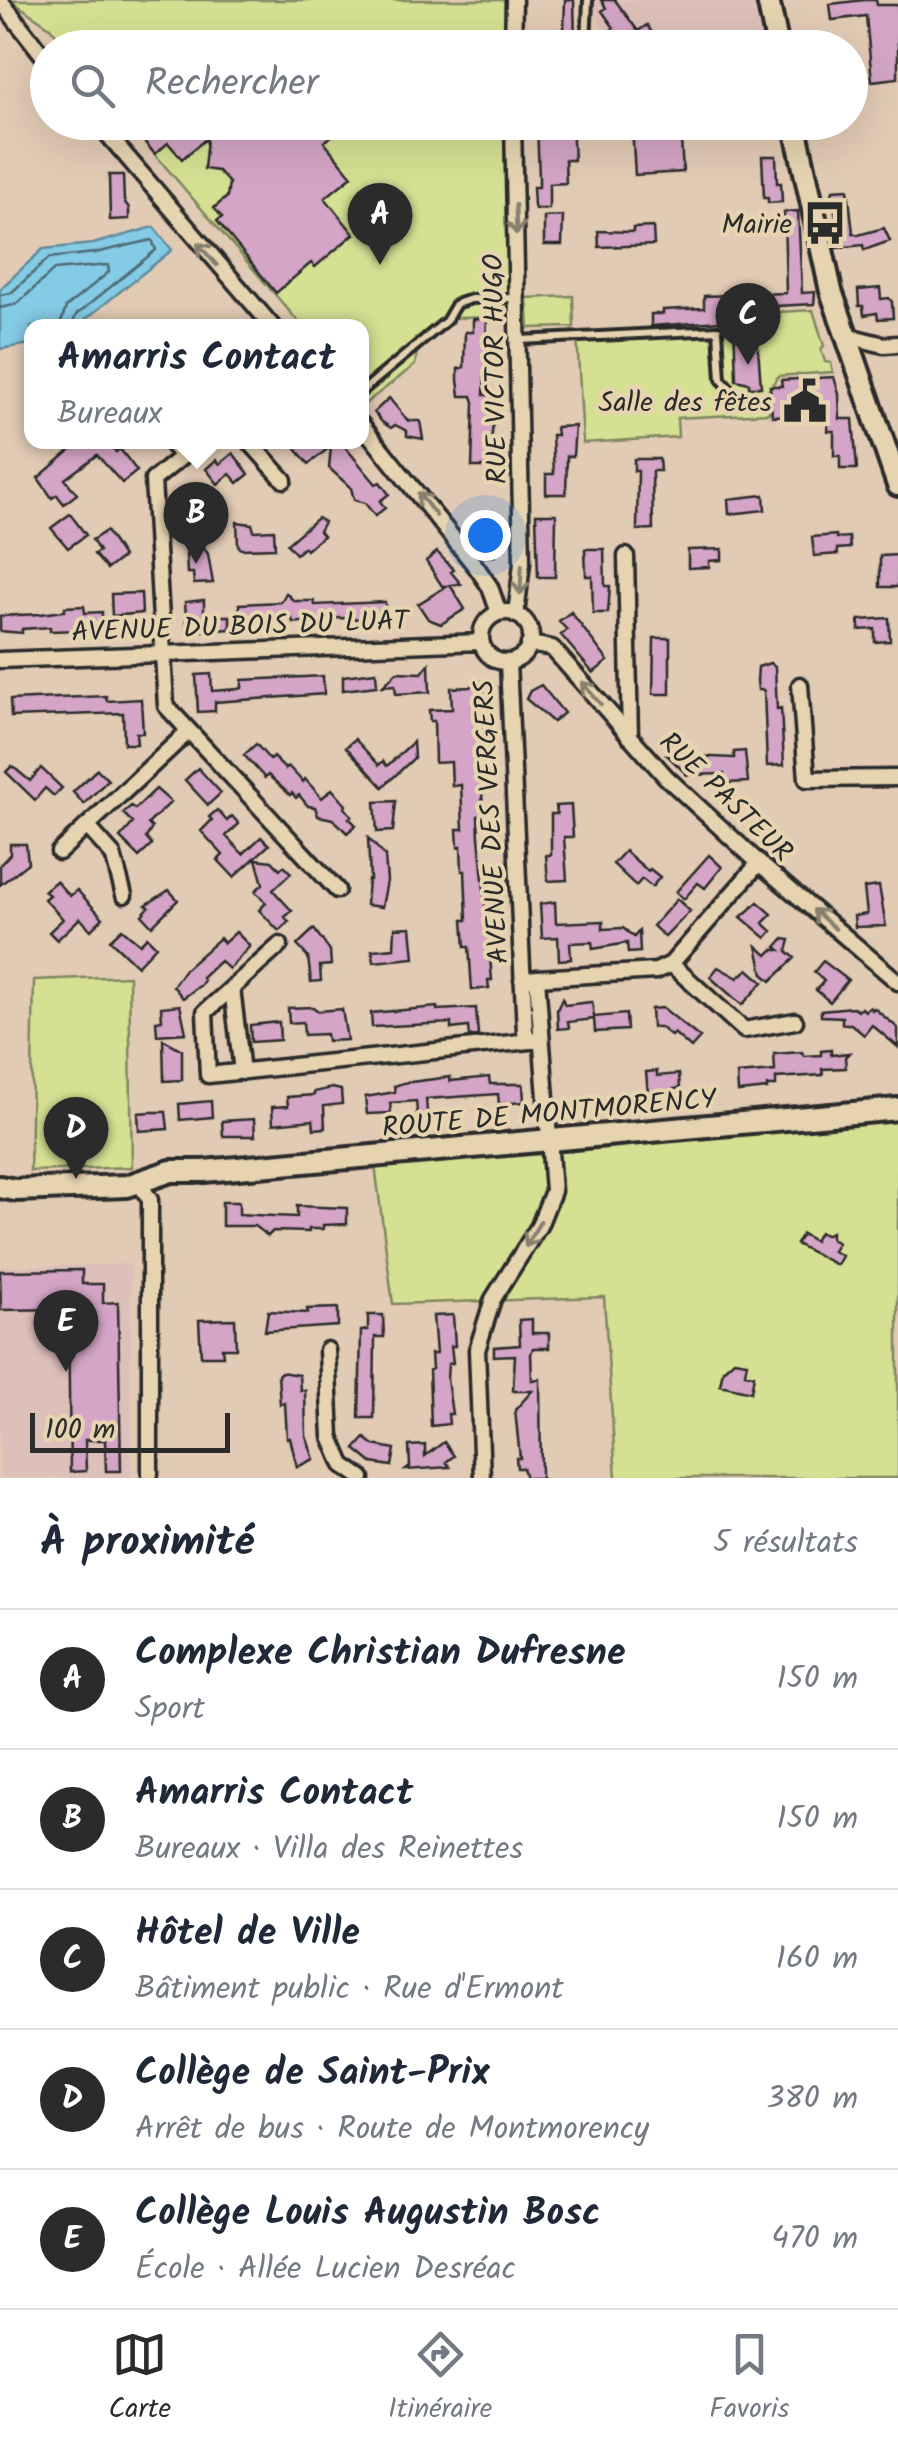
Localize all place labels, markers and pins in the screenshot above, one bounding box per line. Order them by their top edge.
pin: A [348,182,412,265]
bus stop icon: Mairie [801,199,849,247]
place label: Mairie [722,203,792,248]
pin: C [716,282,780,365]
public building icon: Salle des fêtes [781,377,829,425]
place label: Salle des fêtes [599,381,772,426]
pin: B [164,482,228,564]
pin: D [44,1096,108,1179]
pin: E [34,1290,98,1372]

